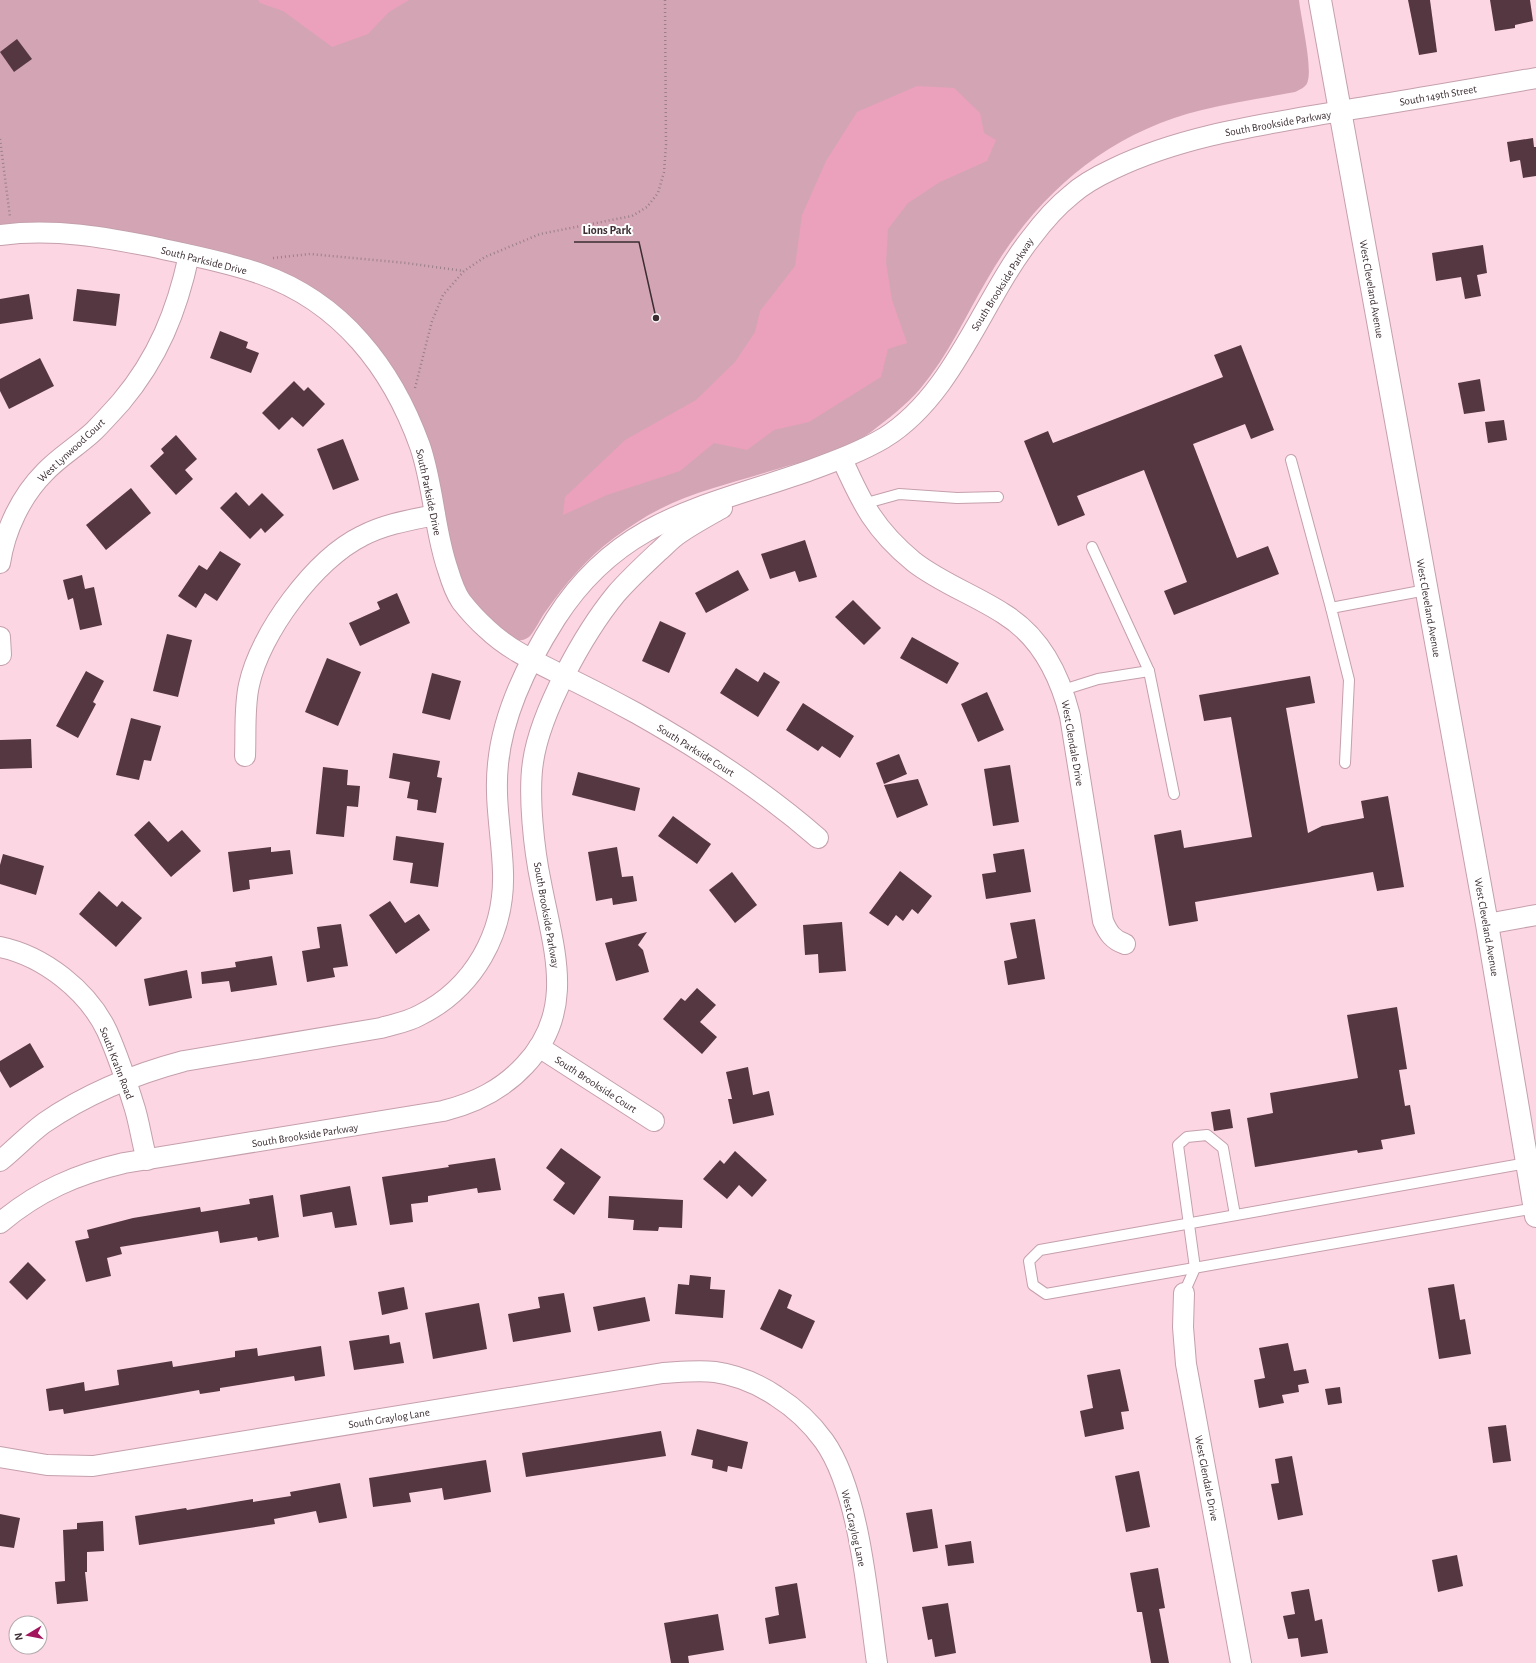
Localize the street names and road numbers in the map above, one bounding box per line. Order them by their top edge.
street label: South 149th Street [1399,83,1478,108]
street label: South Brookside Parkway [1224,109,1332,138]
street label: South Brookside Parkway [969,236,1036,333]
street label: West Cleveland Avenue [1357,239,1386,339]
street label: South Parkside Drive [160,244,248,276]
street label: West Lynwood Court [36,416,107,484]
street label: South Parkside Drive [414,448,443,536]
street label: West Cleveland Avenue [1414,558,1443,658]
street label: West Glendale Drive [1060,699,1085,787]
street label: South Parkside Court [655,722,737,779]
street label: South Brookside Parkway [532,861,561,969]
street label: West Cleveland Avenue [1472,877,1501,977]
street label: South Krahn Road [98,1026,135,1101]
street label: South Brookside Court [553,1054,639,1115]
street label: South Brookside Parkway [251,1122,359,1149]
street label: South Graylog Lane [348,1407,430,1430]
street label: West Glendale Drive [1193,1434,1220,1522]
street label: West Graylog Lane [839,1488,868,1568]

